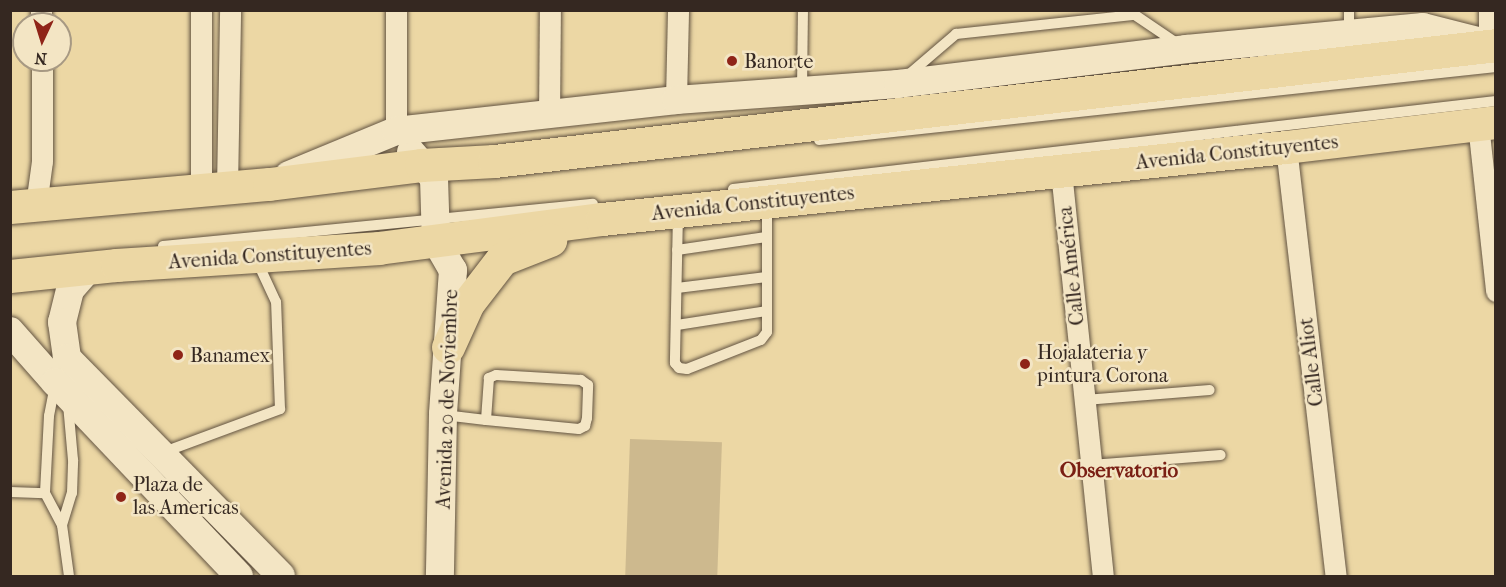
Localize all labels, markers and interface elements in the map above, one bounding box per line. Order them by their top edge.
north arrow [12,12,72,72]
text: N [34,49,48,68]
place label: Banorte [744,49,813,73]
marker: Banorte [725,54,739,68]
street label: Avenida Constituyentes [1135,129,1339,175]
street label: Avenida Constituyentes [651,180,855,226]
street label: Calle América [1053,205,1089,327]
street label: Avenida Constituyentes [168,236,372,274]
street label: Avenida 20 de Noviembre [431,289,463,509]
street label: Calle Aliot [1294,316,1328,408]
place label: Hojalateria y pintura Corona [1037,340,1168,387]
place label: Banamex [190,343,270,367]
marker: Banamex [171,348,185,362]
marker: Hojalateria y pintura Corona [1018,357,1032,371]
district label: Observatorio [1060,457,1178,483]
place label: Plaza de las Americas [133,473,239,520]
marker: Plaza de las Americas [114,490,128,504]

